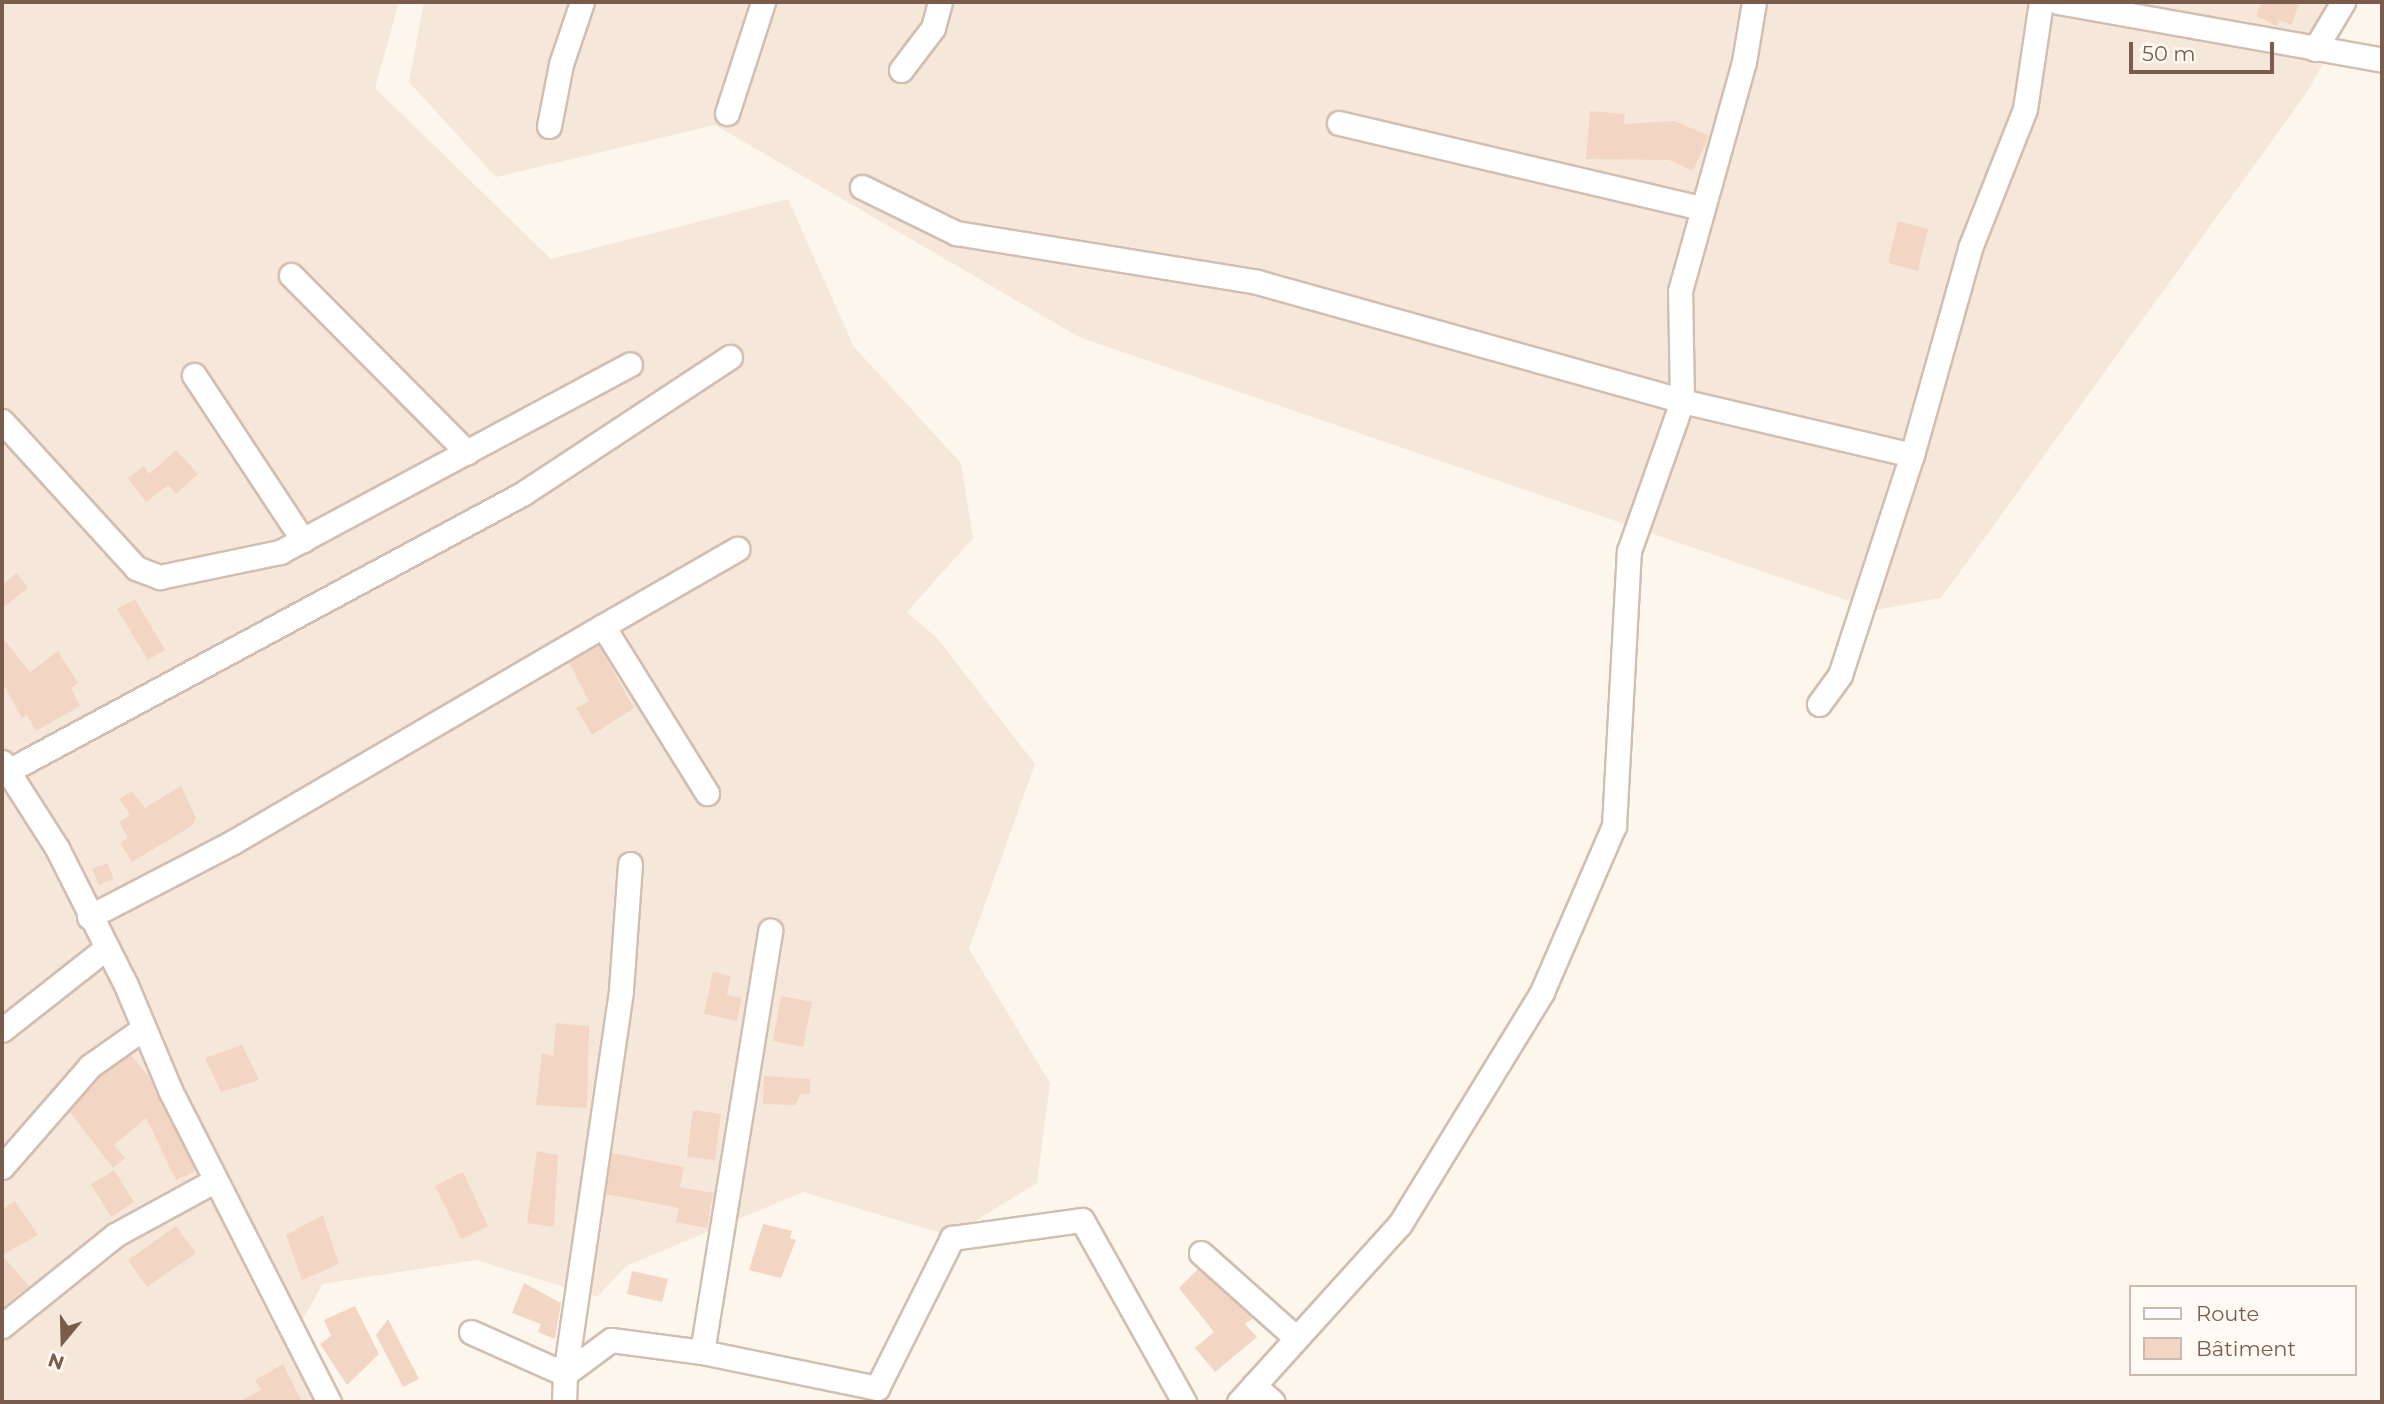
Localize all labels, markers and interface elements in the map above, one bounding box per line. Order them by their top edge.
scale bar [2132,28,2277,72]
text: 50 m [2142,41,2196,66]
legend [2128,1285,2356,1376]
text: Route [2196,1301,2259,1326]
north arrow [28,1306,98,1376]
text: Bâtiment [2196,1336,2296,1361]
text: N [45,1348,67,1375]

